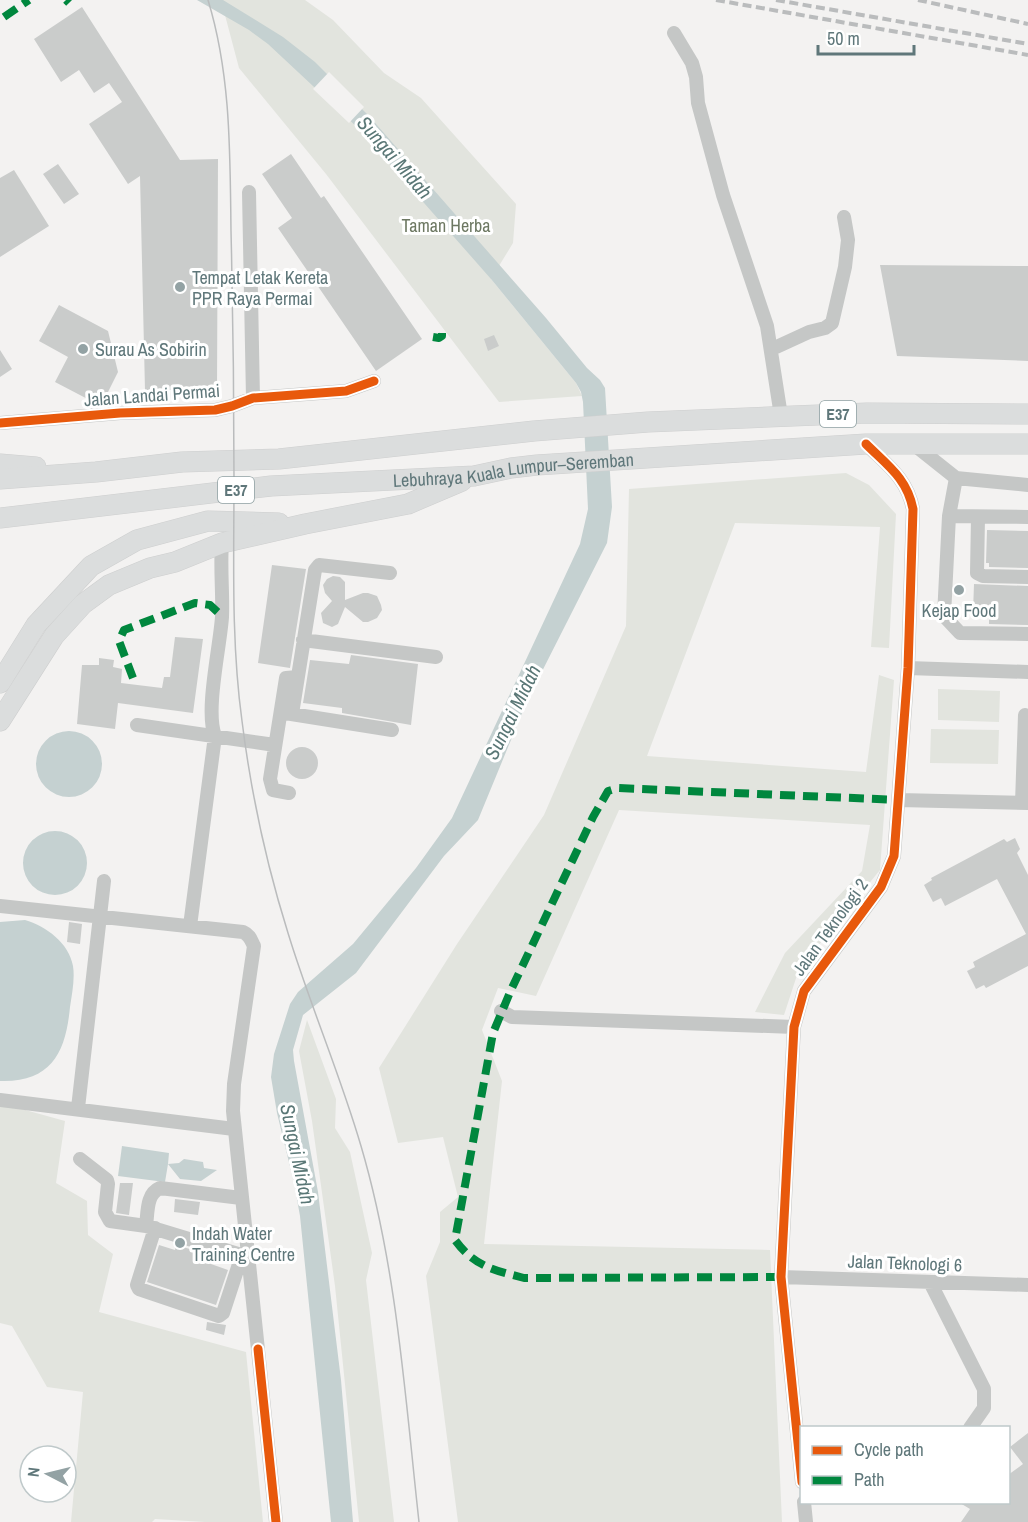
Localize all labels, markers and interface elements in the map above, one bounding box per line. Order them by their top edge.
scale bar [818,18,914,56]
text: 50 m [827,26,860,51]
water label: Sungai Midah [351,110,439,204]
park label: Taman Herba [402,213,490,238]
place label: Tempat Letak Kereta PPR Raya Permai [192,265,328,311]
marker: Tempat Letak Kereta PPR Raya Permai [173,280,187,294]
place label: Surau As Sobirin [95,337,207,362]
marker: Surau As Sobirin [76,342,90,356]
street label: Jalan Landai Permai [83,378,221,412]
road number: E37 [820,401,856,427]
street label: Lebuhraya Kuala Lumpur–Seremban [392,446,635,492]
road number: E37 [218,477,254,503]
marker: Kejap Food [952,583,966,597]
place label: Kejap Food [922,598,996,623]
water label: Sungai Midah [477,660,547,764]
street label: Jalan Teknologi 2 [786,873,874,981]
water label: Sungai Midah [274,1101,322,1207]
place label: Indah Water Training Centre [192,1221,295,1267]
marker: Indah Water Training Centre [173,1236,187,1250]
street label: Jalan Teknologi 6 [847,1249,963,1277]
legend [800,1426,1010,1504]
text: Cycle path [854,1437,924,1462]
north arrow [18,1444,78,1504]
text: N [22,1466,45,1478]
text: Path [854,1467,884,1492]

